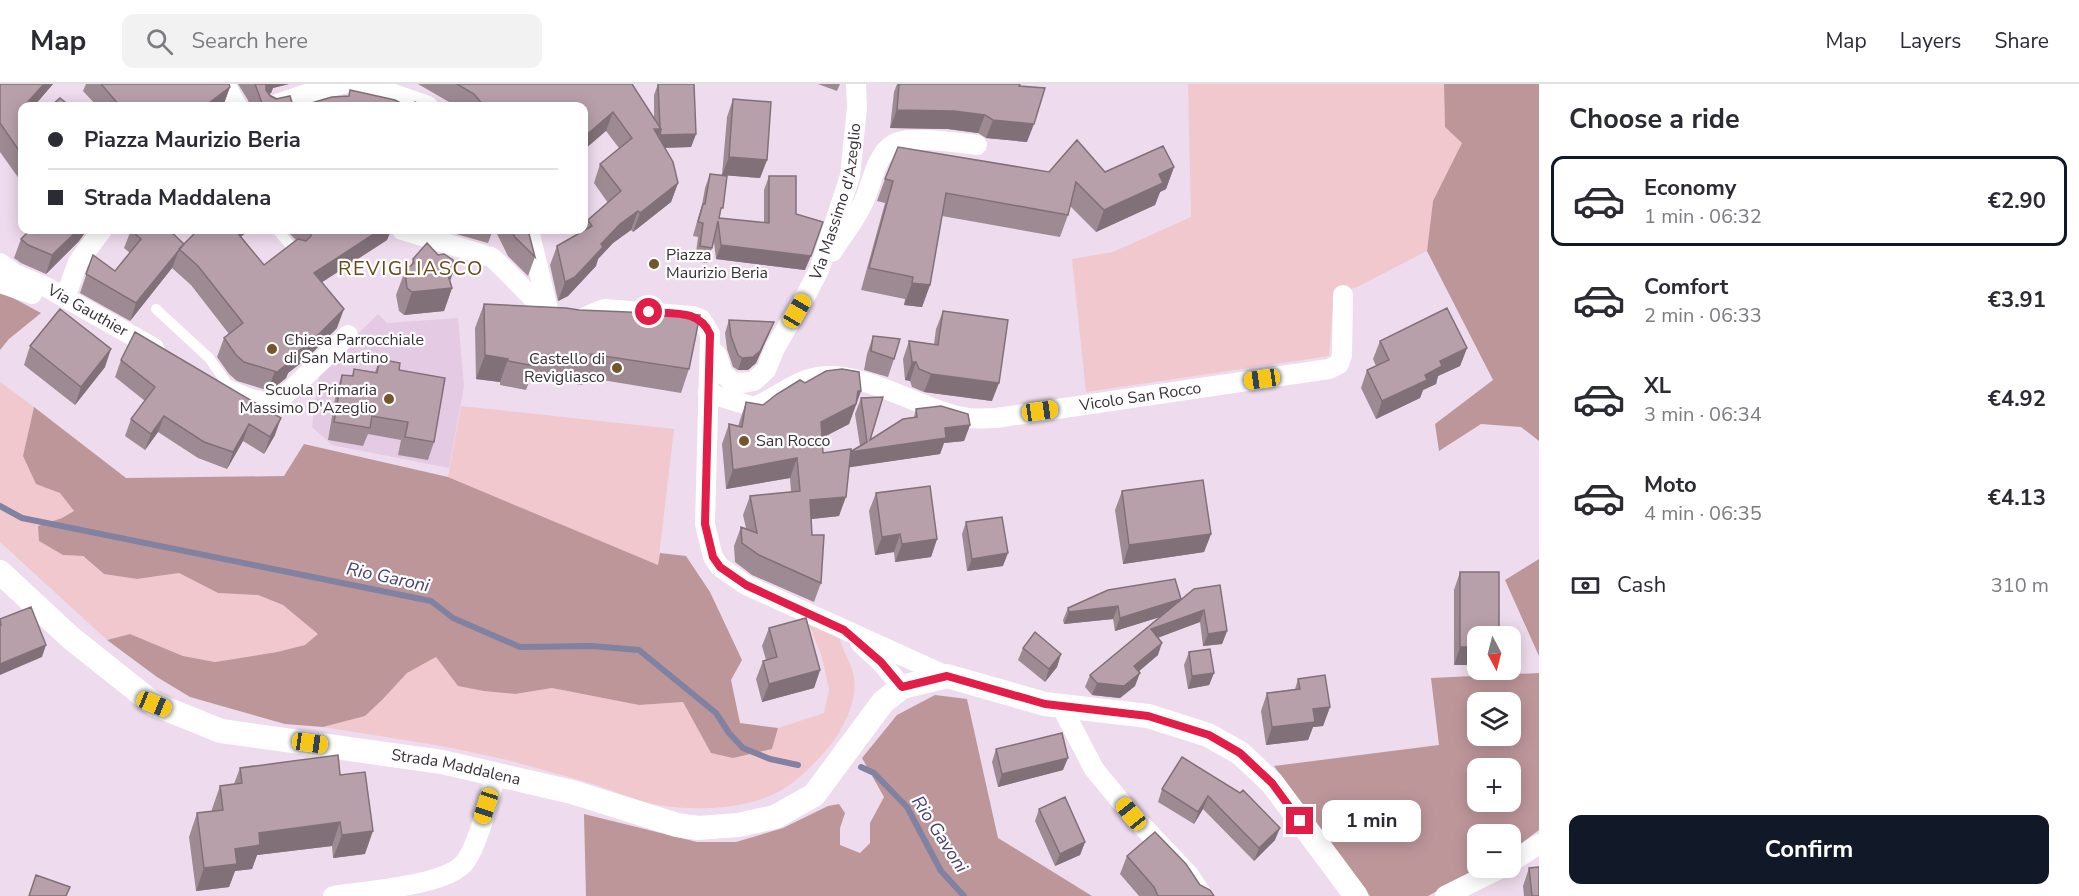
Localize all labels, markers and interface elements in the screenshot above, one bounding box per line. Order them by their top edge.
search box [122,14,542,68]
text: Map [30,22,86,60]
icon: search [143,25,176,58]
text: Search here [191,26,308,56]
text: Map [1825,27,1867,55]
text: Layers [1900,27,1961,55]
text: Share [1994,27,2049,55]
text: Choose a ride [1569,101,1740,138]
street label: Via Massimo d'Azeglio [804,122,866,285]
text: Piazza Maurizio Beria [84,125,301,155]
text: Economy [1644,173,1736,203]
icon: car [1572,174,1626,228]
text: Strada Maddalena [84,183,271,213]
text: €2.90 [1988,186,2046,216]
text: 1 min · 06:32 [1644,203,1762,230]
place label: Piazza Maurizio Beria [666,244,768,284]
district label: REVIGLIASCO [338,255,484,282]
marker: Piazza Maurizio Beria [647,257,661,271]
text: Comfort [1644,272,1728,302]
icon: car [1572,273,1626,327]
street label: Via Gauthier [43,279,132,342]
text: €3.91 [1988,285,2046,315]
car [780,291,814,331]
route start [635,298,662,325]
text: 2 min · 06:33 [1644,302,1762,329]
place label: Chiesa Parrocchiale di San Martino [284,329,424,369]
marker: Chiesa Parrocchiale di San Martino [265,342,279,356]
place label: Castello di Revigliasco [524,348,605,388]
marker: Castello di Revigliasco [610,361,624,375]
car [1243,368,1281,390]
text: XL [1644,371,1671,401]
icon: car [1572,372,1626,426]
street label: Vicolo San Rocco [1077,377,1203,417]
place label: Scuola Primaria Massimo D'Azeglio [239,379,377,419]
text: €4.92 [1988,384,2046,414]
marker: Scuola Primaria Massimo D'Azeglio [382,392,396,406]
car [1021,400,1059,422]
text: 3 min · 06:34 [1644,401,1762,428]
place label: San Rocco [756,430,830,452]
marker: San Rocco [737,434,751,448]
text: Moto [1644,470,1697,500]
icon: car [1572,471,1626,525]
text: €4.13 [1988,483,2046,513]
text: 4 min · 06:35 [1644,500,1762,527]
water label: Rio Garoni [344,557,432,598]
icon: cash [1569,569,1602,602]
text: Cash [1617,570,1666,600]
text: 310 m [1991,572,2049,599]
north arrow [1467,626,1521,680]
map controls [1467,626,1521,878]
car [134,689,174,719]
button: layers [1467,692,1521,746]
car [291,732,329,754]
street label: Strada Maddalena [390,744,523,791]
button: + [1467,758,1521,812]
car [472,786,500,826]
water label: Rio Gavoni [906,791,974,878]
car [1113,794,1149,834]
callout: 1 min [1321,800,1420,842]
route end [1286,807,1313,834]
text: 1 min [1346,807,1397,834]
button: Confirm [1569,815,2049,884]
button: − [1467,824,1521,878]

